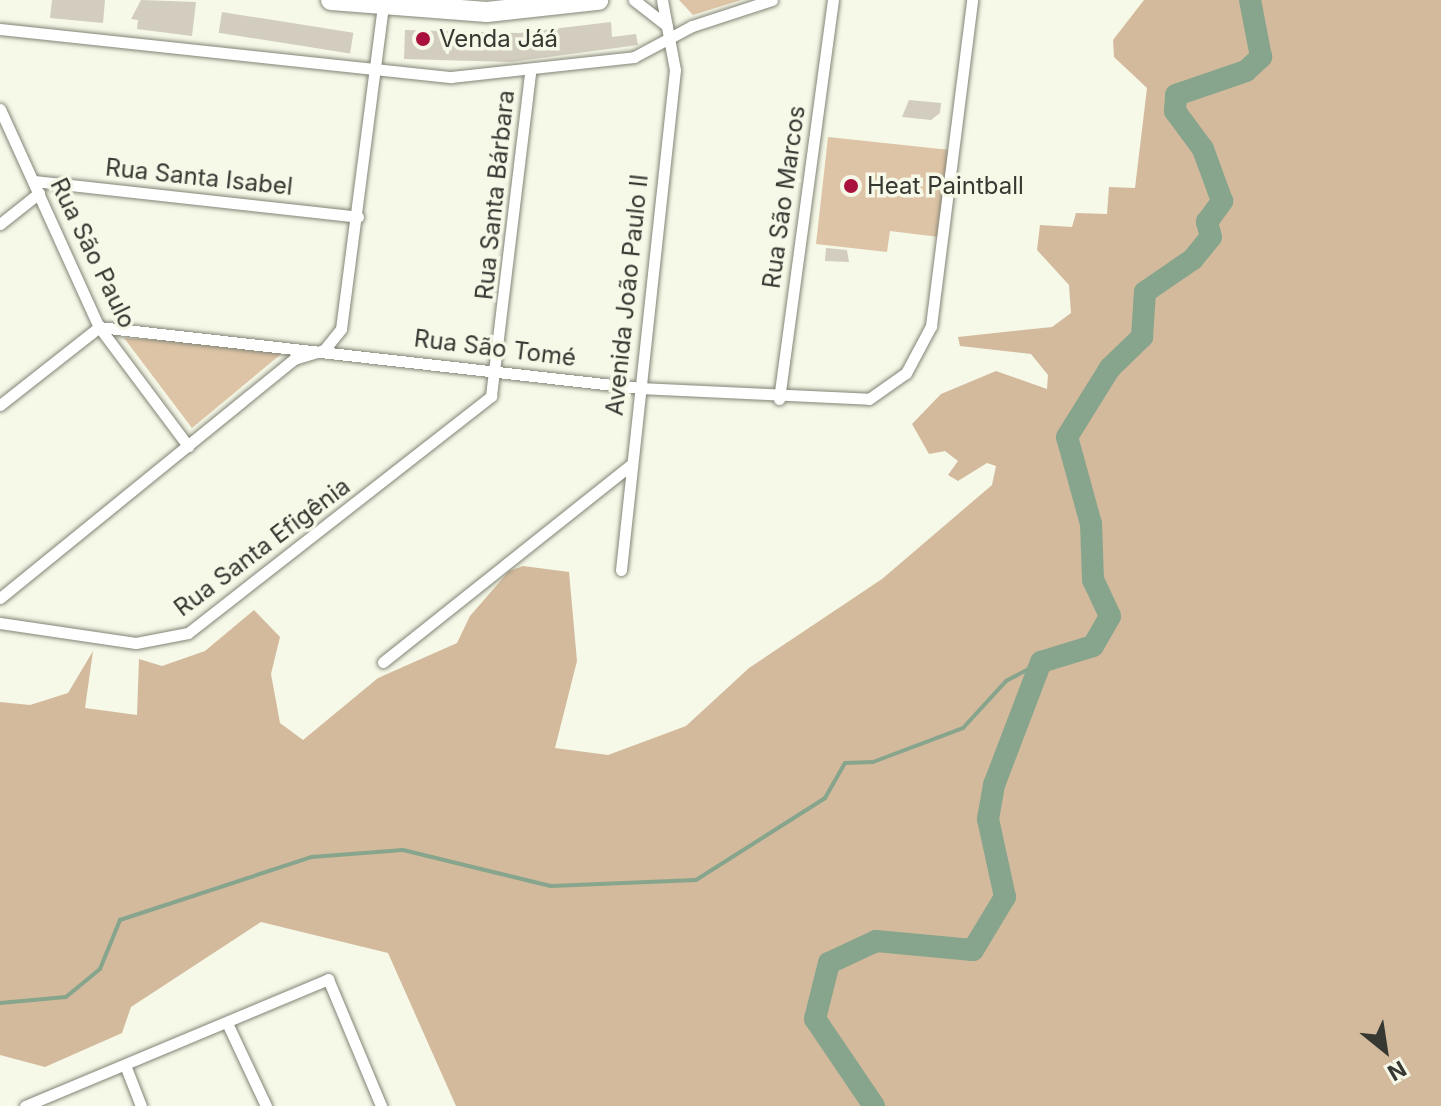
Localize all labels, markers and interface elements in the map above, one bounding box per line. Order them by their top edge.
place label: Venda Jáá [439,25,558,53]
marker: Venda Jáá [414,30,432,48]
street label: Rua Santa Bárbara [470,89,520,301]
street label: Rua São Marcos [757,104,811,290]
street label: Rua Santa Isabel [104,153,294,201]
place label: Heat Paintball [867,172,1024,200]
street label: Rua São Paulo [44,173,142,333]
street label: Avenida João Paulo II [600,173,654,417]
marker: Heat Paintball [842,177,860,195]
street label: Rua São Tomé [412,324,578,372]
street label: Rua Santa Efigênia [169,472,355,622]
north arrow [1345,1010,1425,1090]
text: N [1383,1055,1411,1086]

